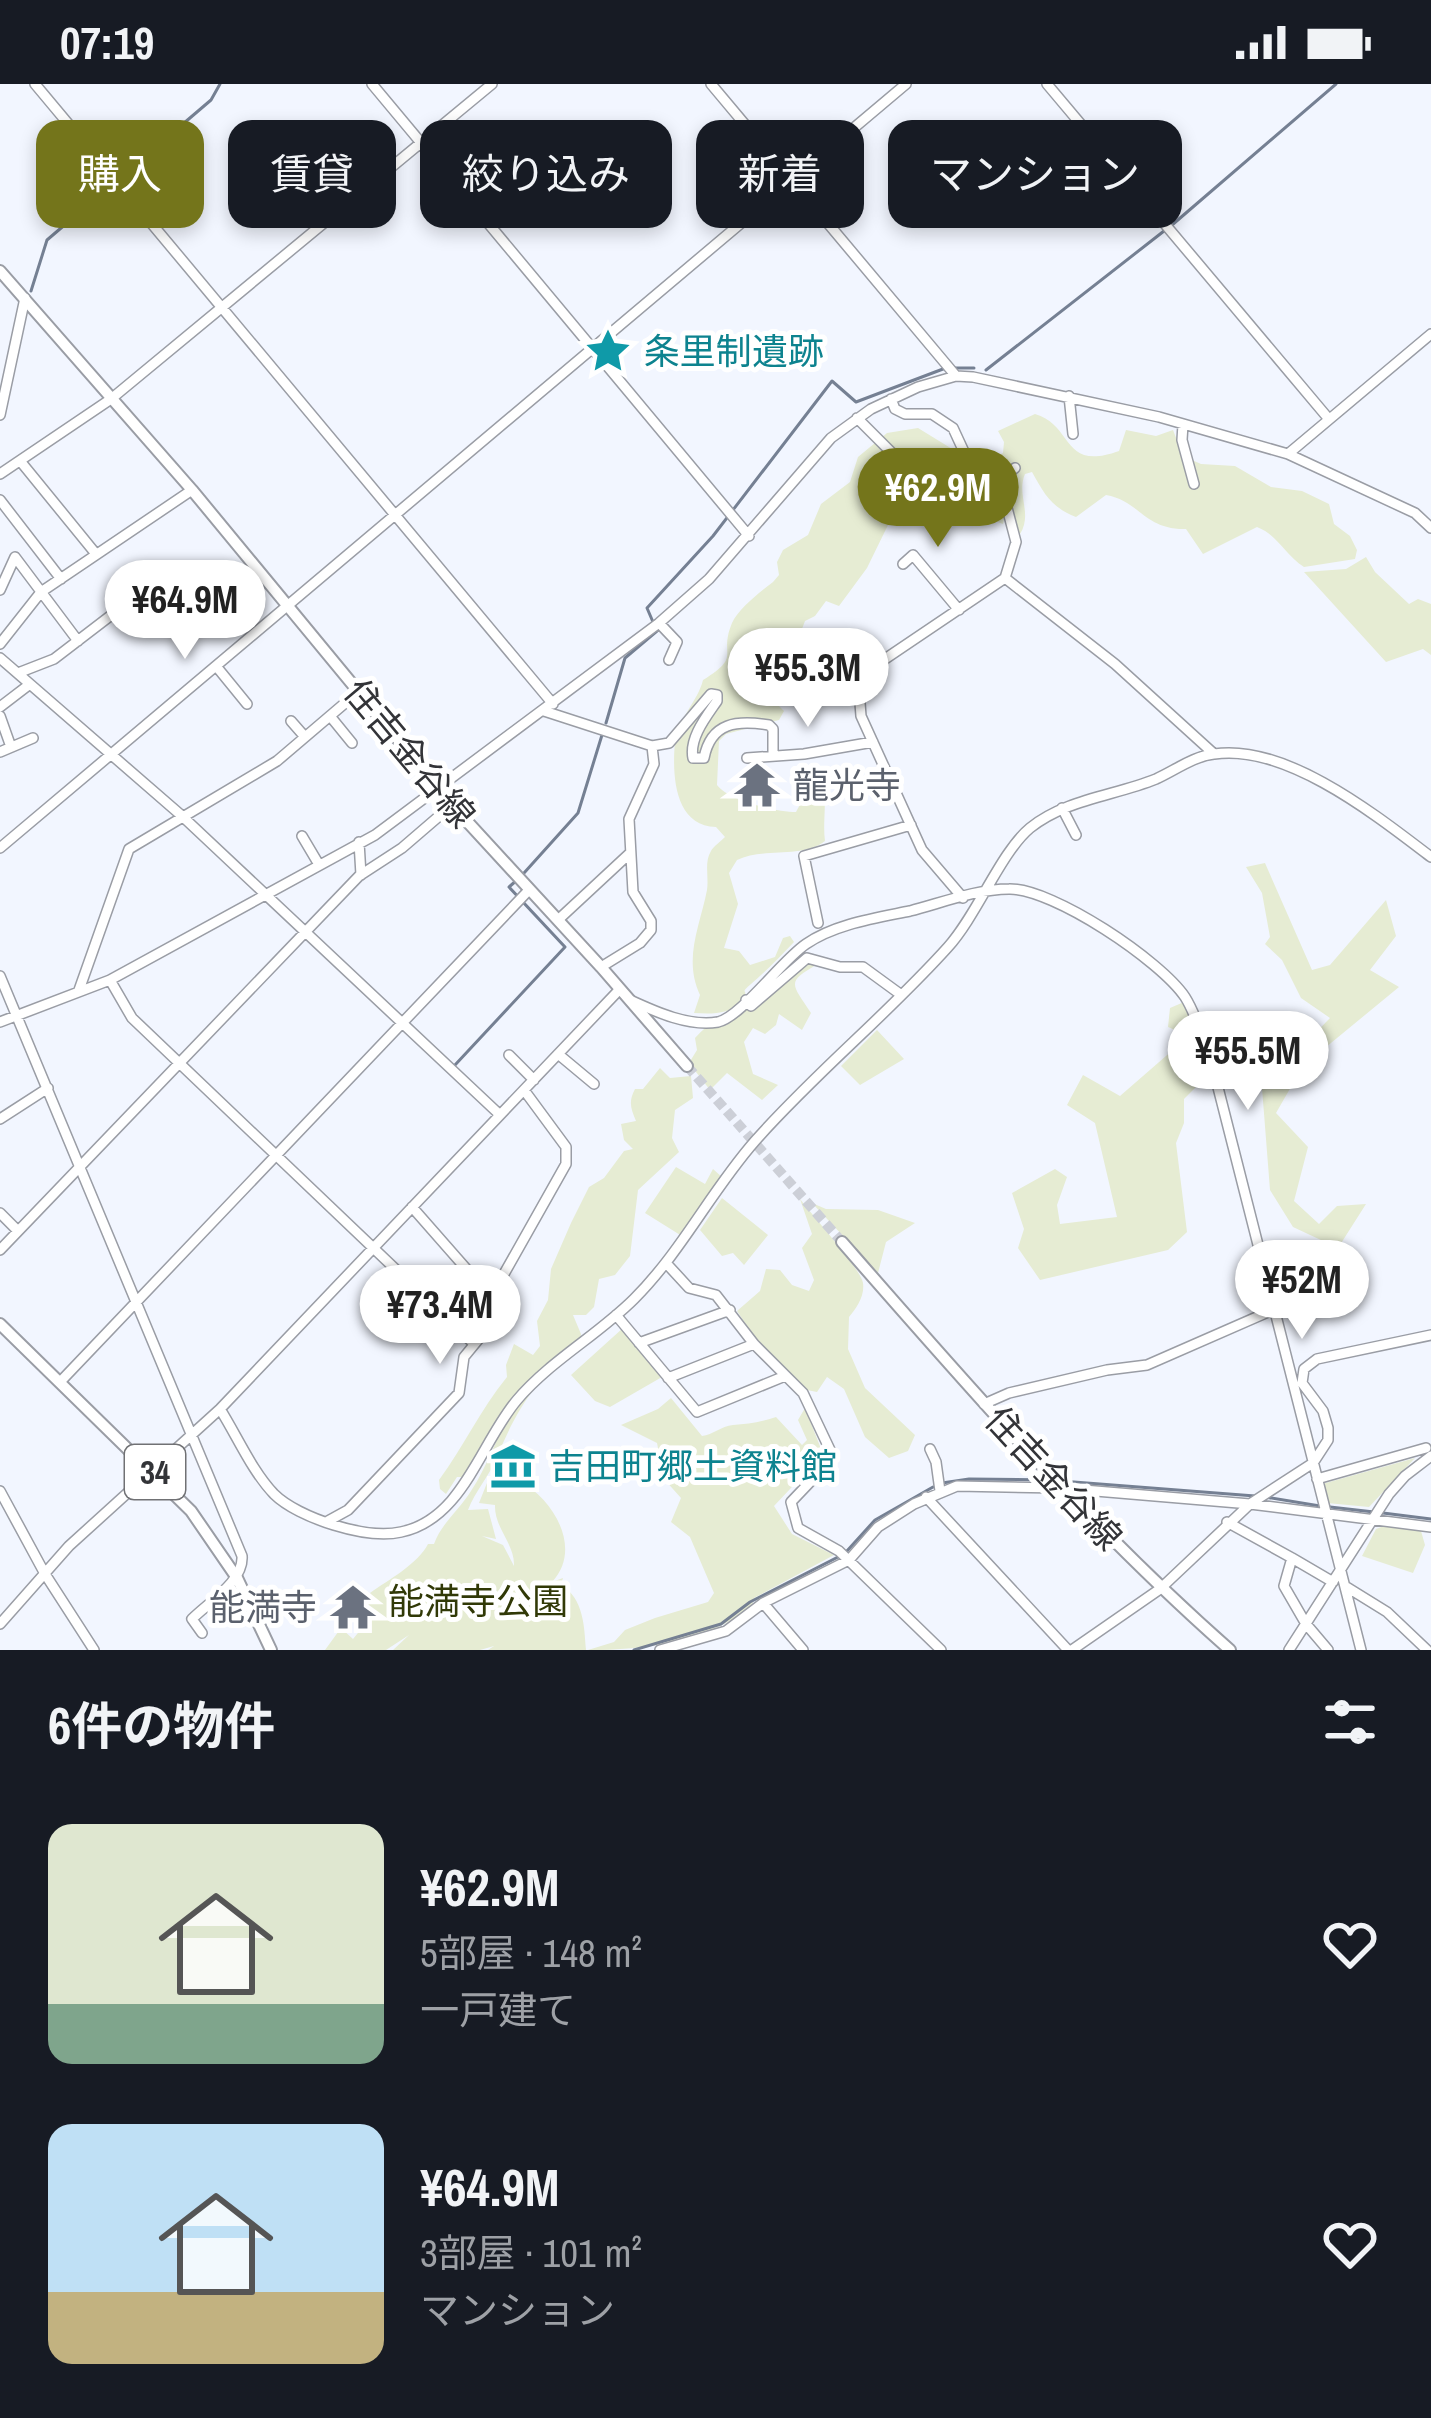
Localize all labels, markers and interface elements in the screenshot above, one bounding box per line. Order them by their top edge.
text: 07:19 [60,12,154,73]
chip: 購入 [36,120,204,228]
chip: 賃貸 [228,120,396,228]
chip: 絞り込み [420,120,672,228]
chip: 新着 [696,120,864,228]
chip: マンション [888,120,1182,228]
place icon: 条里制遺跡 [583,326,633,376]
place label: 条里制遺跡 [644,327,824,375]
pin: ¥62.9M [840,448,1036,550]
text: ¥62.9M [885,461,991,513]
pin: ¥64.9M [87,560,283,662]
text: ¥64.9M [132,573,238,625]
pin: ¥55.3M [710,628,906,730]
text: ¥55.3M [755,641,861,693]
street label: 住吉金谷線 [334,669,486,837]
temple icon: 龍光寺 [732,760,782,810]
place label: 龍光寺 [793,761,901,809]
pin: ¥55.5M [1150,1011,1346,1113]
text: ¥55.5M [1195,1024,1301,1076]
pin: ¥52M [1231,1240,1373,1342]
text: ¥52M [1262,1253,1342,1305]
pin: ¥73.4M [342,1265,538,1367]
text: ¥73.4M [387,1278,493,1330]
street label: 住吉金谷線 [975,1396,1133,1560]
museum icon: 吉田町郷土資料館 [488,1441,538,1491]
place label: 吉田町郷土資料館 [549,1442,837,1490]
road number: 34 [125,1445,185,1499]
park label: 能満寺公園 [388,1577,568,1625]
temple icon: 能満寺 [328,1582,378,1632]
place label: 能満寺 [209,1583,317,1631]
icon: filters [1317,1689,1383,1755]
text: 6件の物件 [48,1691,275,1760]
text: ¥62.9M [420,1853,560,1922]
icon: home [144,1872,288,2016]
icon: heart [1317,1911,1383,1977]
text: 5部屋 · 148 m² [420,1927,642,1979]
text: 一戸建て [420,1984,576,2036]
text: ¥64.9M [420,2153,560,2222]
icon: home [144,2172,288,2316]
icon: heart [1317,2211,1383,2277]
text: 3部屋 · 101 m² [420,2227,642,2279]
text: マンション [420,2284,615,2336]

